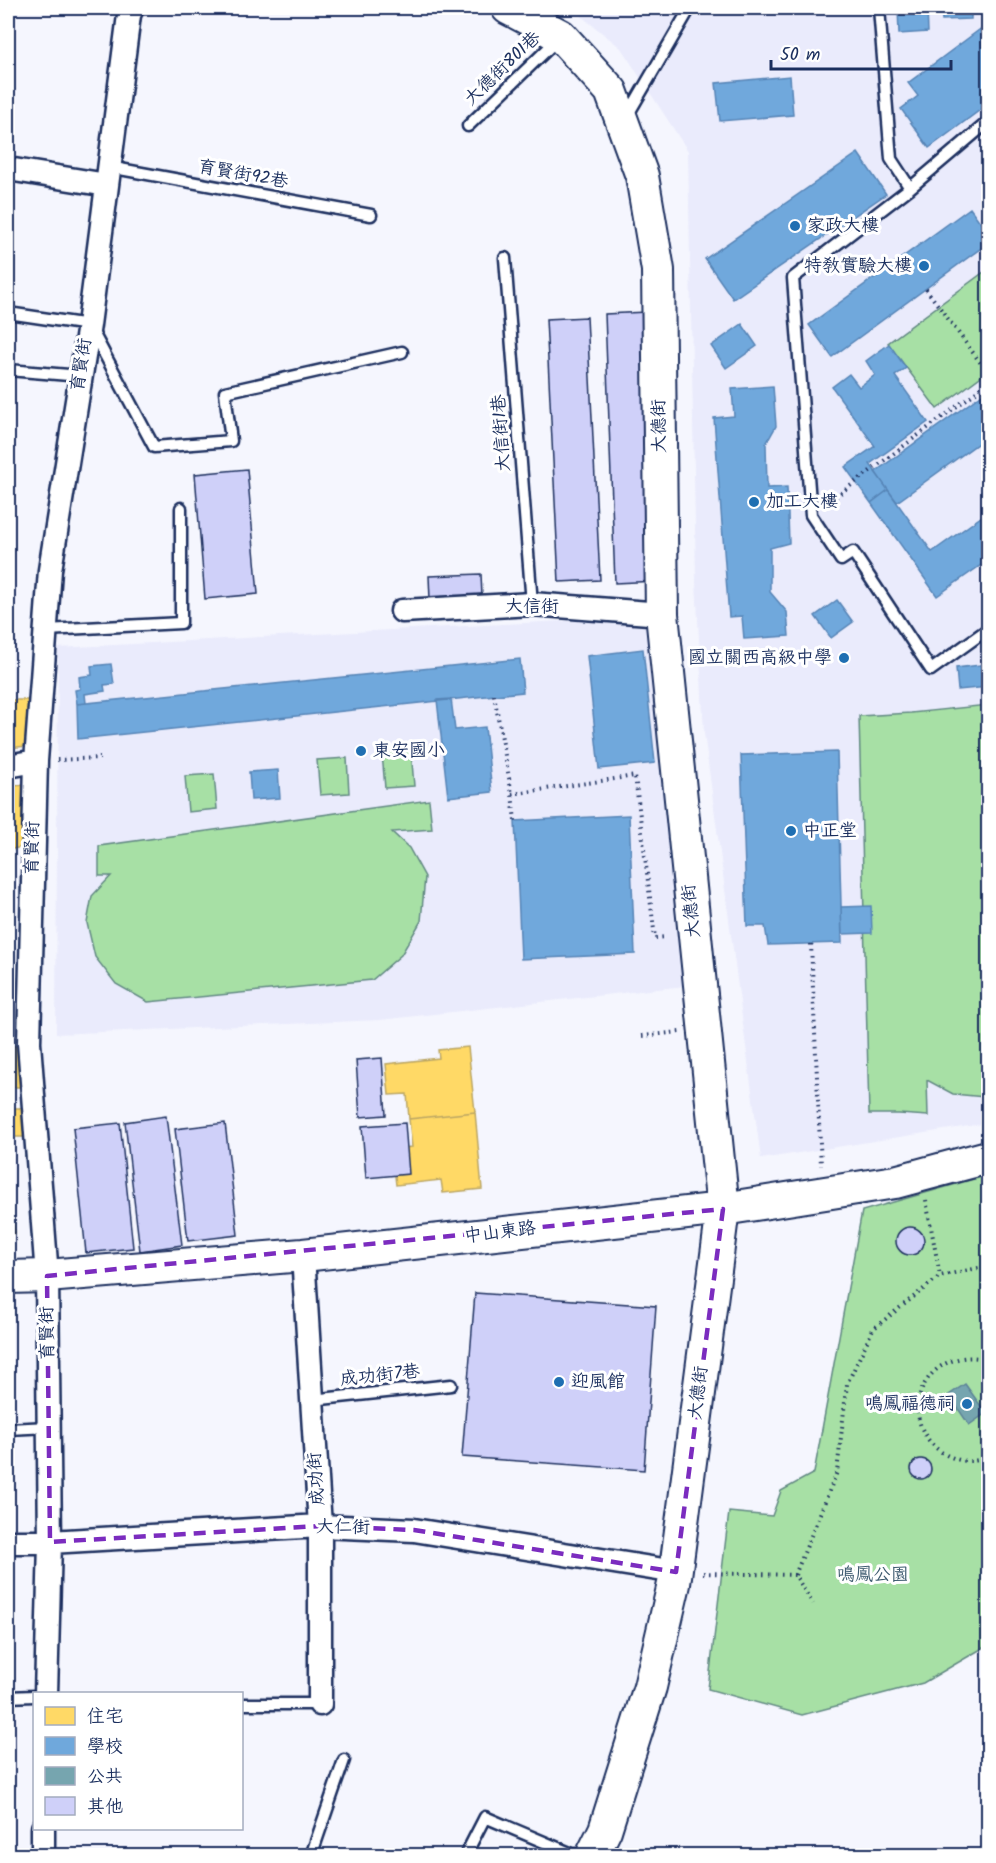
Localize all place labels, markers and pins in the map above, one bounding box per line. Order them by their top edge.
place label: 家政大樓 [807,212,879,241]
marker: 家政大樓 [788,219,802,233]
place label: 特教實驗大樓 [804,252,912,281]
marker: 特教實驗大樓 [917,259,931,273]
place label: 加工大樓 [766,488,838,517]
marker: 加工大樓 [747,495,761,509]
place label: 國立關西高級中學 [688,644,832,673]
marker: 國立關西高級中學 [837,651,851,665]
place label: 東安國小 [373,737,445,766]
marker: 東安國小 [354,744,368,758]
place label: 中正堂 [803,817,857,846]
marker: 中正堂 [784,824,798,838]
place label: 迎風館 [571,1368,625,1397]
marker: 迎風館 [552,1375,566,1389]
place label: 鳴鳳福德祠 [865,1390,955,1419]
marker: 鳴鳳福德祠 [960,1397,974,1411]

